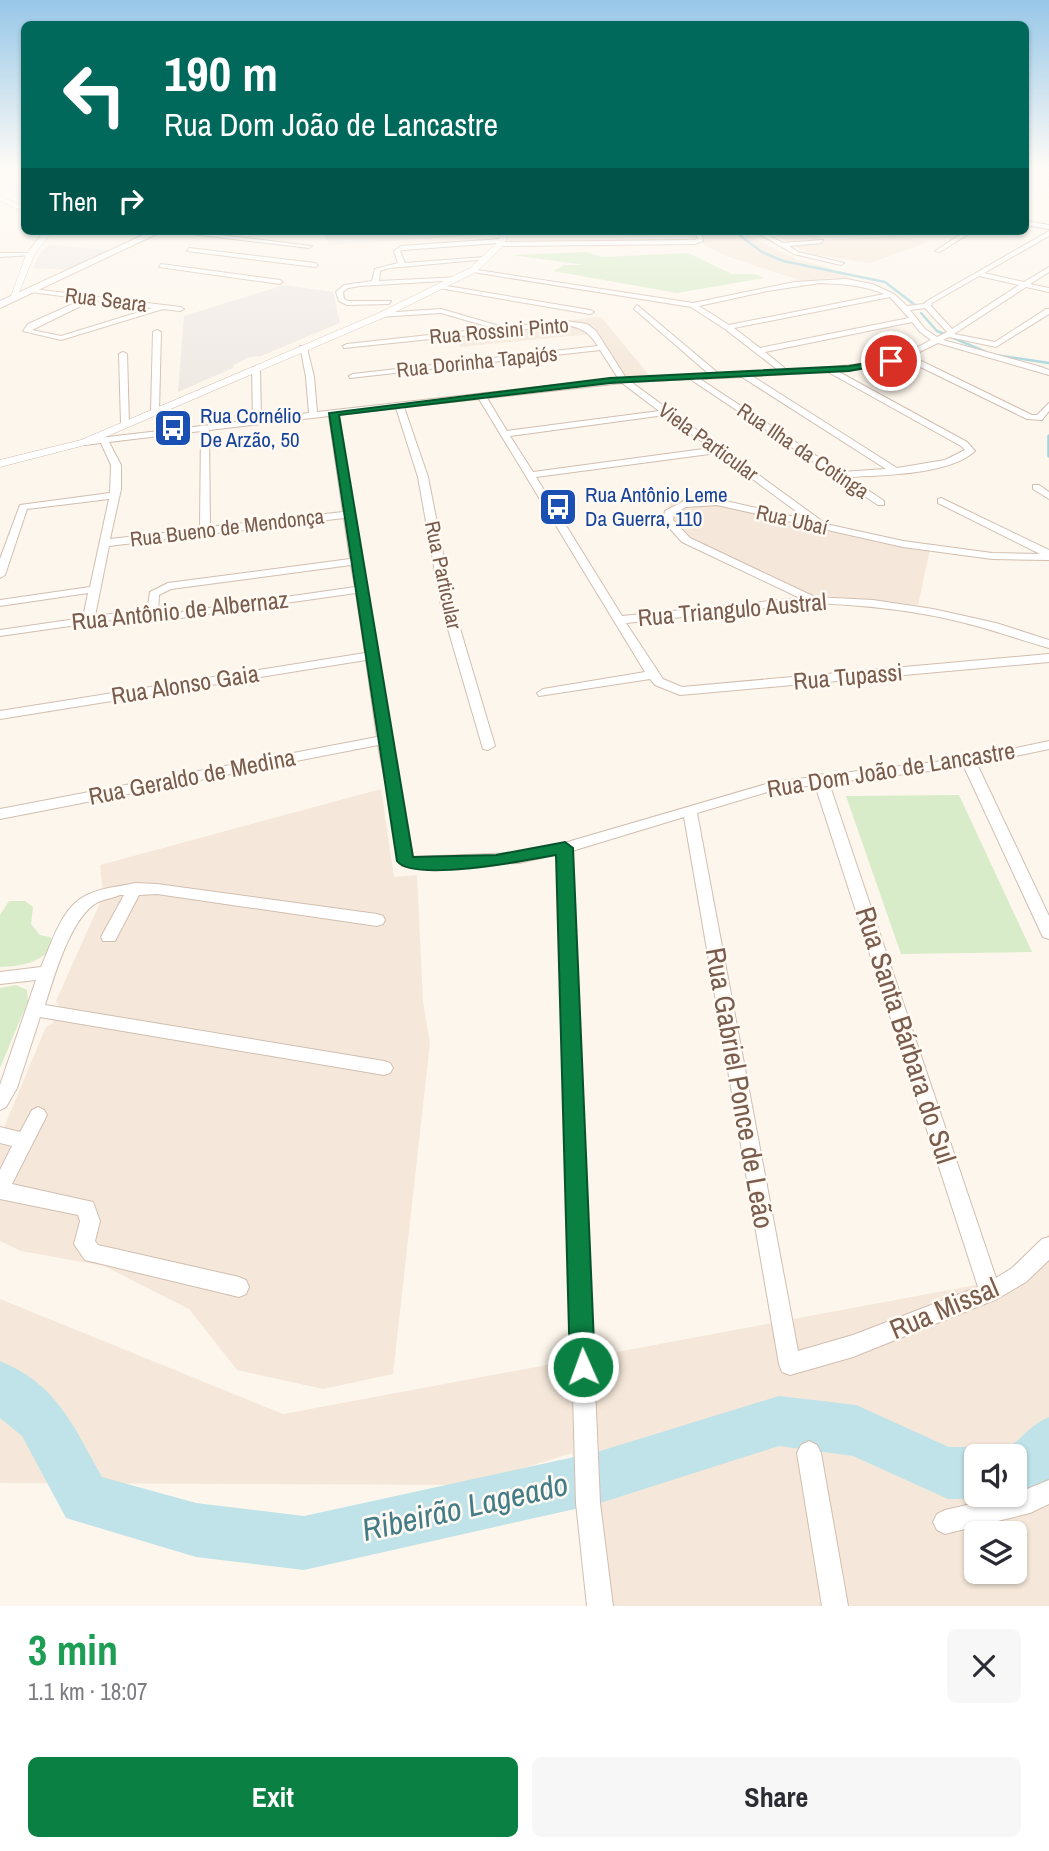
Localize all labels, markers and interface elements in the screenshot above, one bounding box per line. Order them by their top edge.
text: 190 m [164,40,278,106]
icon: left [49,49,140,140]
text: Rua Dom João de Lancastre [164,103,498,146]
icon: right [112,182,150,220]
text: Then [49,184,98,219]
street label: Rua Seara [63,280,149,319]
street label: Rua Rossini Pinto [428,310,570,351]
pin [861,331,921,391]
street label: Rua Dorinha Tapajós [395,339,559,384]
icon: arrive [872,342,910,380]
street label: Viela Particular [652,395,765,488]
street label: Rua Ilha da Cotinga [732,396,875,506]
place label: Rua Cornélio De Arzão, 50 [200,401,301,454]
bus stop icon: Rua Cornélio De Arzão, 50 [152,407,194,449]
place label: Rua Antônio Leme Da Guerra, 110 [585,480,728,533]
bus stop icon: Rua Antônio Leme Da Guerra, 110 [537,486,579,528]
street label: Rua Ubaí [753,497,831,542]
street label: Rua Bueno de Mendonça [128,501,326,554]
street label: Rua Particular [418,518,469,632]
street label: Rua Antônio de Albernaz [70,583,290,637]
street label: Rua Triangulo Austral [636,585,828,633]
street label: Rua Tupassi [792,655,904,697]
street label: Rua Alonso Gaia [109,657,261,711]
street label: Rua Dom João de Lancastre [765,734,1017,804]
street label: Rua Geraldo de Medina [86,740,298,812]
street label: Rua Santa Bárbara do Sul [847,902,965,1168]
street label: Rua Gabriel Ponce de Leão [697,945,783,1231]
street label: Rua Missal [884,1268,1004,1348]
position arrow [546,1330,620,1404]
map controls [964,1444,1027,1584]
button: sound [964,1444,1027,1507]
water label: Ribeirão Lageado [358,1462,572,1551]
button: layers [964,1521,1027,1584]
text: 3 min [28,1622,118,1678]
button: close [947,1629,1021,1703]
text: 1.1 km · 18:07 [28,1676,148,1707]
button: Exit [28,1757,518,1837]
button: Share [532,1757,1021,1837]

